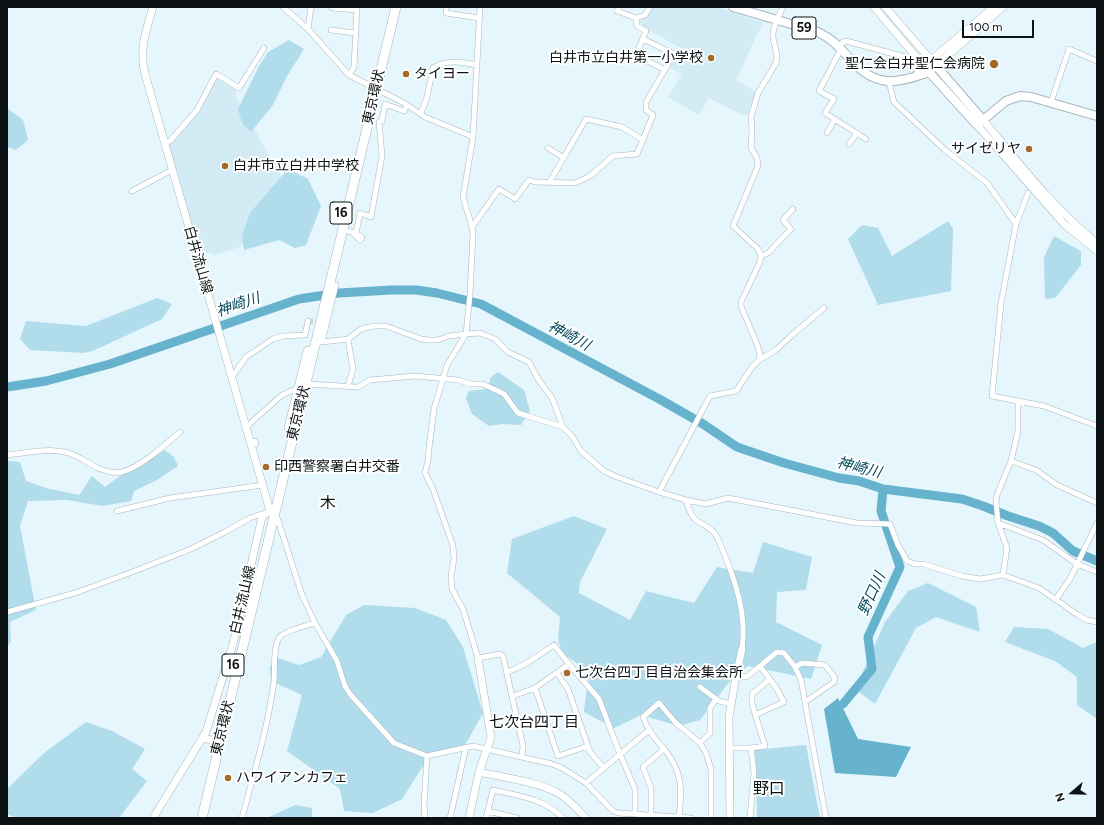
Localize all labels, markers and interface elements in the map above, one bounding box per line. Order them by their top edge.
scale bar [964,12,1036,38]
road number: 59 [792,17,816,39]
text: 100 m [969,20,1003,34]
place label: 白井市立白井第一小学校 [549,50,703,66]
marker: 白井市立白井第一小学校 [706,53,716,63]
place label: 聖仁会白井聖仁会病院 [845,56,985,72]
marker: 聖仁会白井聖仁会病院 [988,58,1000,70]
place label: タイヨー [414,66,470,82]
street label: 東京環状 [360,68,388,126]
marker: タイヨー [401,69,411,79]
place label: サイゼリヤ [951,141,1021,157]
marker: サイゼリヤ [1024,144,1034,154]
place label: 白井市立白井中学校 [233,158,359,174]
marker: 白井市立白井中学校 [220,161,230,171]
road number: 16 [330,202,352,224]
street label: 白井流山線 [180,224,216,296]
water label: 神崎川 [214,289,262,321]
water label: 神崎川 [545,317,593,355]
street label: 東京環状 [284,384,314,442]
water label: 神崎川 [835,454,883,482]
place label: 印西警察署白井交番 [274,459,400,475]
marker: 印西警察署白井交番 [261,462,271,472]
district label: 木 [320,493,336,513]
street label: 白井流山線 [227,564,259,636]
water label: 野口川 [855,570,889,618]
road number: 16 [222,654,244,676]
place label: 七次台四丁目自治会集会所 [575,665,743,681]
marker: 七次台四丁目自治会集会所 [562,668,572,678]
street label: 東京環状 [208,699,238,757]
district label: 七次台四丁目 [489,714,579,732]
place label: ハワイアンカフェ [236,770,348,786]
marker: ハワイアンカフェ [223,773,233,783]
north arrow [1052,773,1092,813]
district label: 野口 [753,779,785,799]
text: N [1053,791,1068,804]

